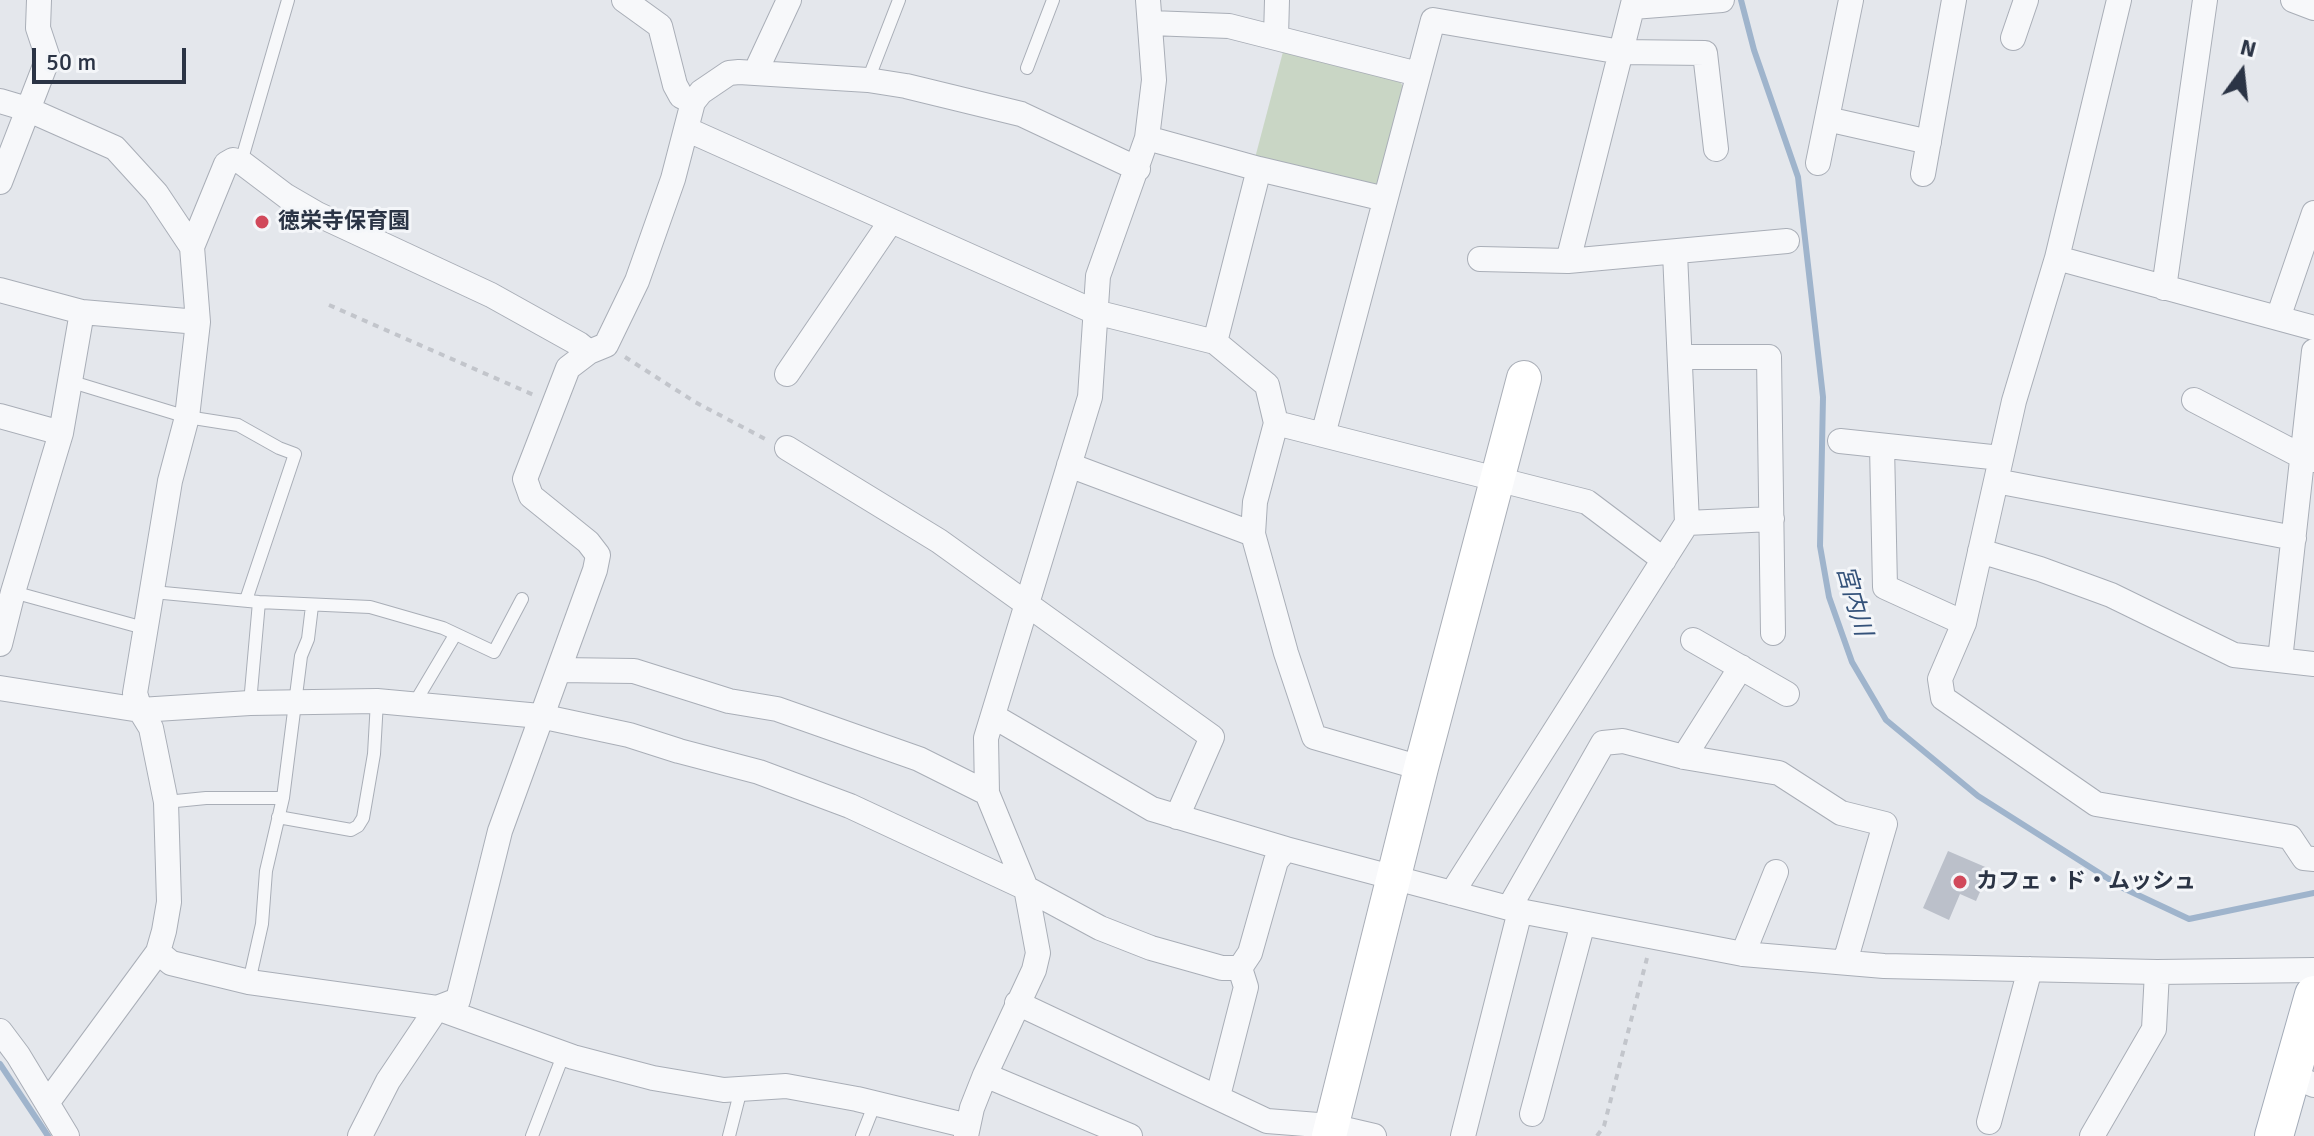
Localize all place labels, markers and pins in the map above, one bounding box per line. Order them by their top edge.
place label: 徳栄寺保育園 [278,209,410,235]
marker: 徳栄寺保育園 [253,213,271,231]
place label: カフェ・ド・ムッシュ [1976,869,2196,895]
marker: カフェ・ド・ムッシュ [1951,873,1969,891]

